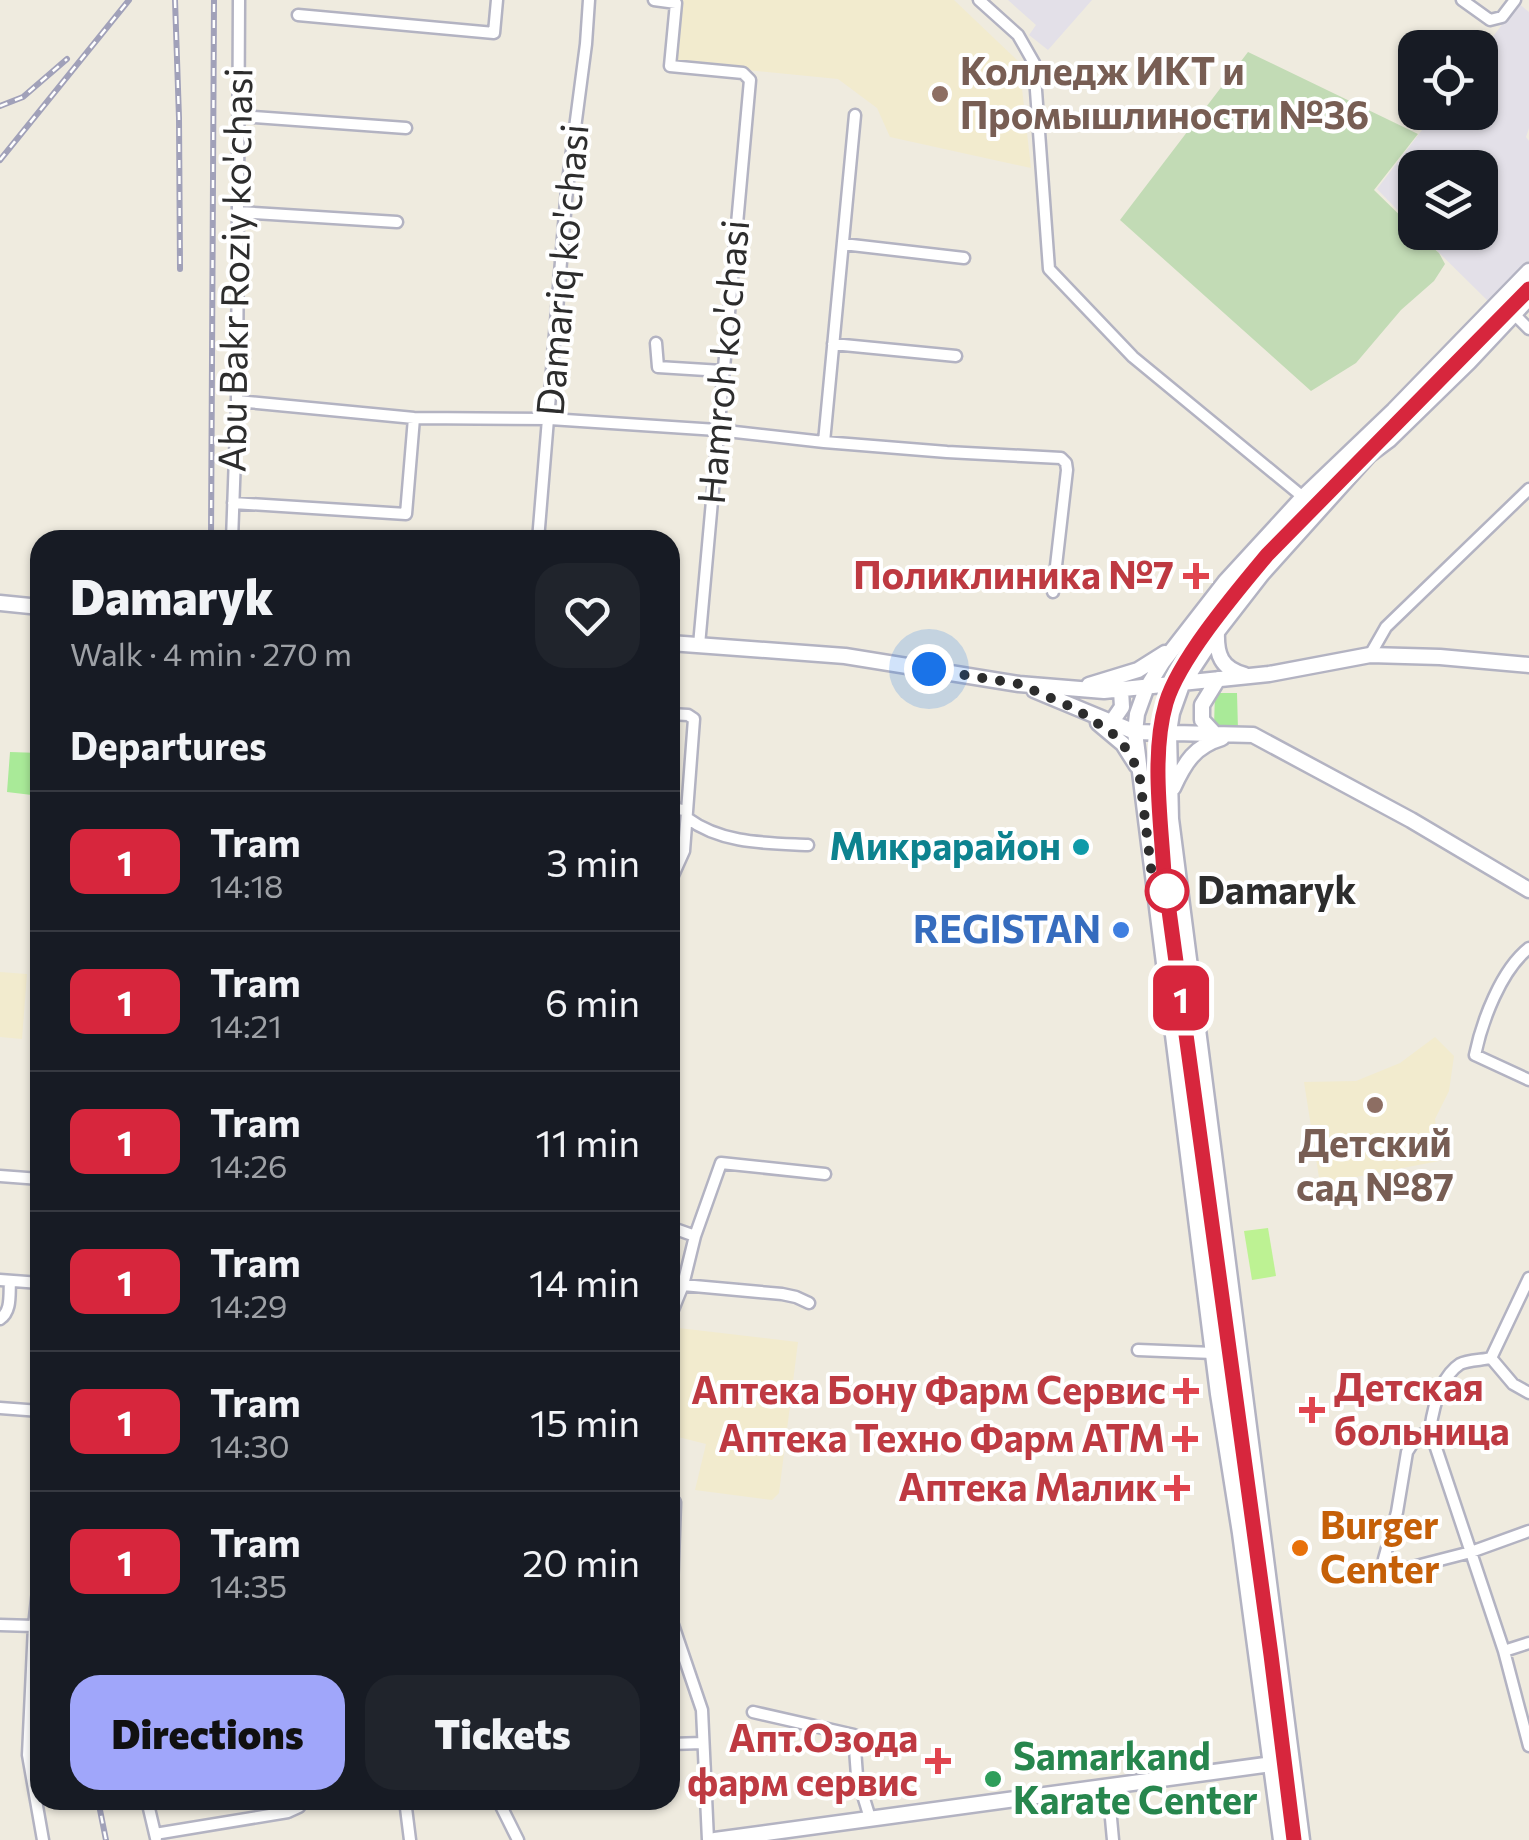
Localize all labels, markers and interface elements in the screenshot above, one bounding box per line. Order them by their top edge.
map controls [1398,30,1498,250]
button: locate [1398,30,1498,130]
place label: Колледж ИКТ и Промышлиности №36 [960,46,1369,137]
street label: Abu Bakr Roziy ko'chasi [206,67,261,473]
marker: Колледж ИКТ и Промышлиности №36 [929,83,951,105]
street label: Damariq ko'chasi [524,122,597,418]
button: layers [1398,150,1498,250]
street label: Hamroh ko'chasi [686,218,757,506]
place label: Поликлиника №7 [853,550,1174,597]
button: heart [535,563,640,668]
marker: Поликлиника №7 [1183,563,1209,589]
text: Damaryk [70,566,273,625]
text: Walk · 4 min · 270 m [70,633,352,673]
your location [904,644,954,694]
text: Departures [70,721,267,768]
text: Tram [210,818,301,865]
place label: Микрарайон [829,821,1061,868]
marker: Микрарайон [1070,836,1092,858]
text: 3 min [546,838,640,885]
text: 1 [117,840,133,883]
text: 14:18 [210,865,284,905]
place label: Damaryk [1197,865,1357,912]
marker: Damaryk [1146,870,1188,912]
place label: REGISTAN [913,904,1101,951]
marker: REGISTAN [1110,919,1132,941]
text: Tram [210,958,301,1005]
line badge: 1 [1148,966,1214,1030]
text: 1 [1173,977,1189,1020]
text: 6 min [545,978,640,1025]
text: 1 [117,980,133,1023]
text: 14:21 [210,1005,282,1045]
marker: Детский сад №87 [1364,1094,1386,1116]
text: Tram [210,1098,301,1145]
text: 11 min [536,1118,640,1165]
place label: Детский сад №87 [1296,1118,1454,1209]
text: 1 [117,1120,133,1163]
text: 14:26 [210,1145,288,1185]
text: Tram [210,1238,301,1285]
text: 14 min [529,1258,640,1305]
text: 1 [117,1260,133,1303]
text: 14:29 [210,1285,288,1325]
place label: Детская больница [1334,1362,1510,1453]
place label: Аптека Бону Фарм Сервис [691,1365,1166,1412]
text: Tram [210,1378,301,1425]
marker: Аптека Бону Фарм Сервис [1175,1380,1197,1402]
marker: Детская больница [1299,1397,1325,1423]
text: 15 min [530,1398,640,1445]
text: 1 [117,1400,133,1443]
place label: Аптека Техно Фарм АТМ [718,1413,1165,1460]
text: 14:30 [210,1425,290,1465]
marker: Аптека Техно Фарм АТМ [1174,1428,1196,1450]
place label: Аптека Малик [898,1462,1157,1509]
marker: Аптека Малик [1166,1477,1188,1499]
place label: Burger Center [1320,1500,1440,1591]
text: Tram [210,1518,301,1565]
marker: Burger Center [1289,1537,1311,1559]
text: 20 min [522,1538,640,1585]
text: 1 [117,1540,133,1583]
text: 14:35 [210,1565,287,1605]
button: Directions [70,1675,345,1790]
button: Tickets [365,1675,640,1790]
place label: Апт.Озода фарм сервис [687,1713,918,1804]
place label: Samarkand Karate Center [1013,1731,1258,1822]
marker: Апт.Озода фарм сервис [927,1750,949,1772]
marker: Samarkand Karate Center [982,1768,1004,1790]

